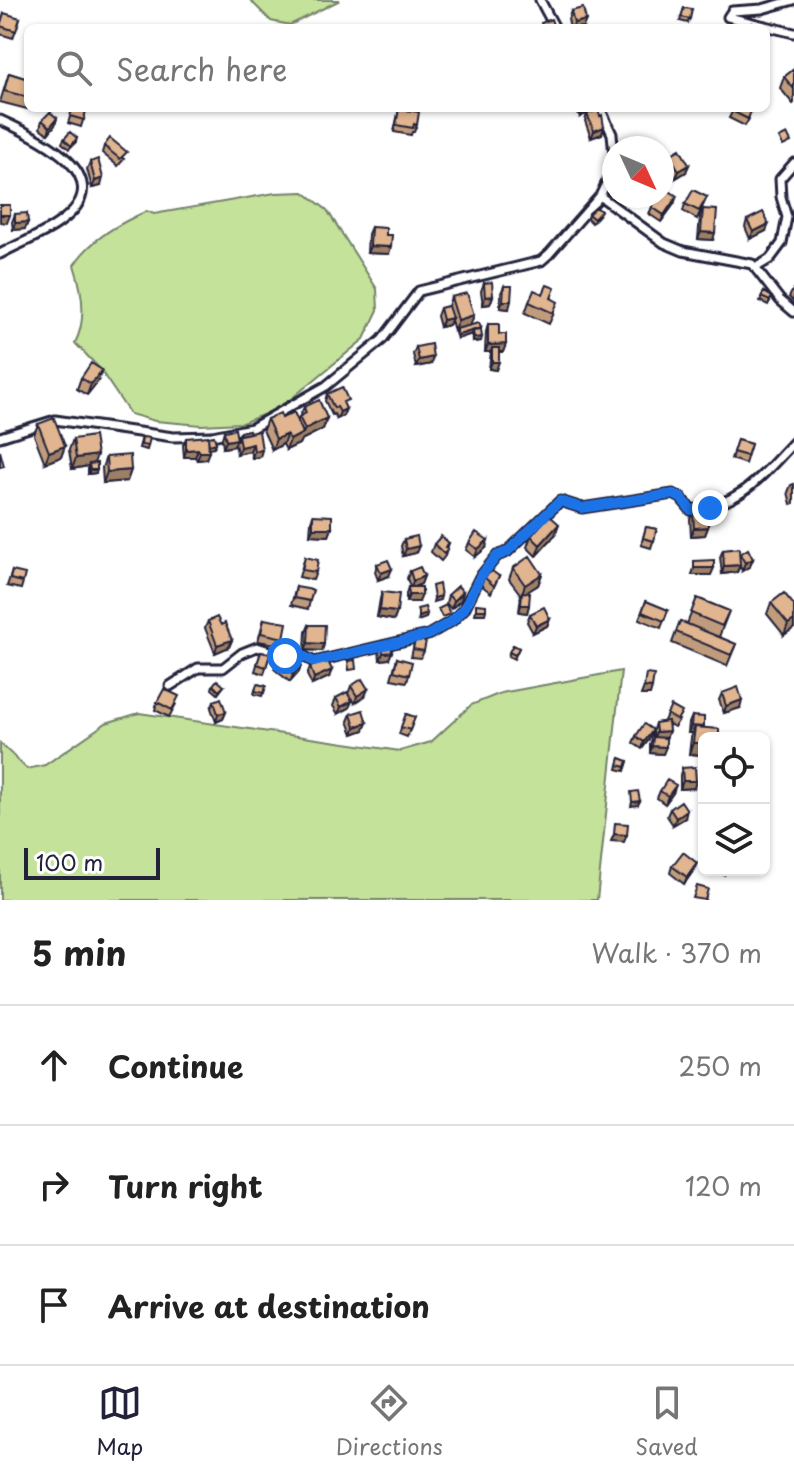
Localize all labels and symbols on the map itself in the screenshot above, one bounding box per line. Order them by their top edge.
north arrow [602,136,674,208]
route end [692,490,728,526]
route start [267,638,303,674]
scale bar [24,844,160,880]

